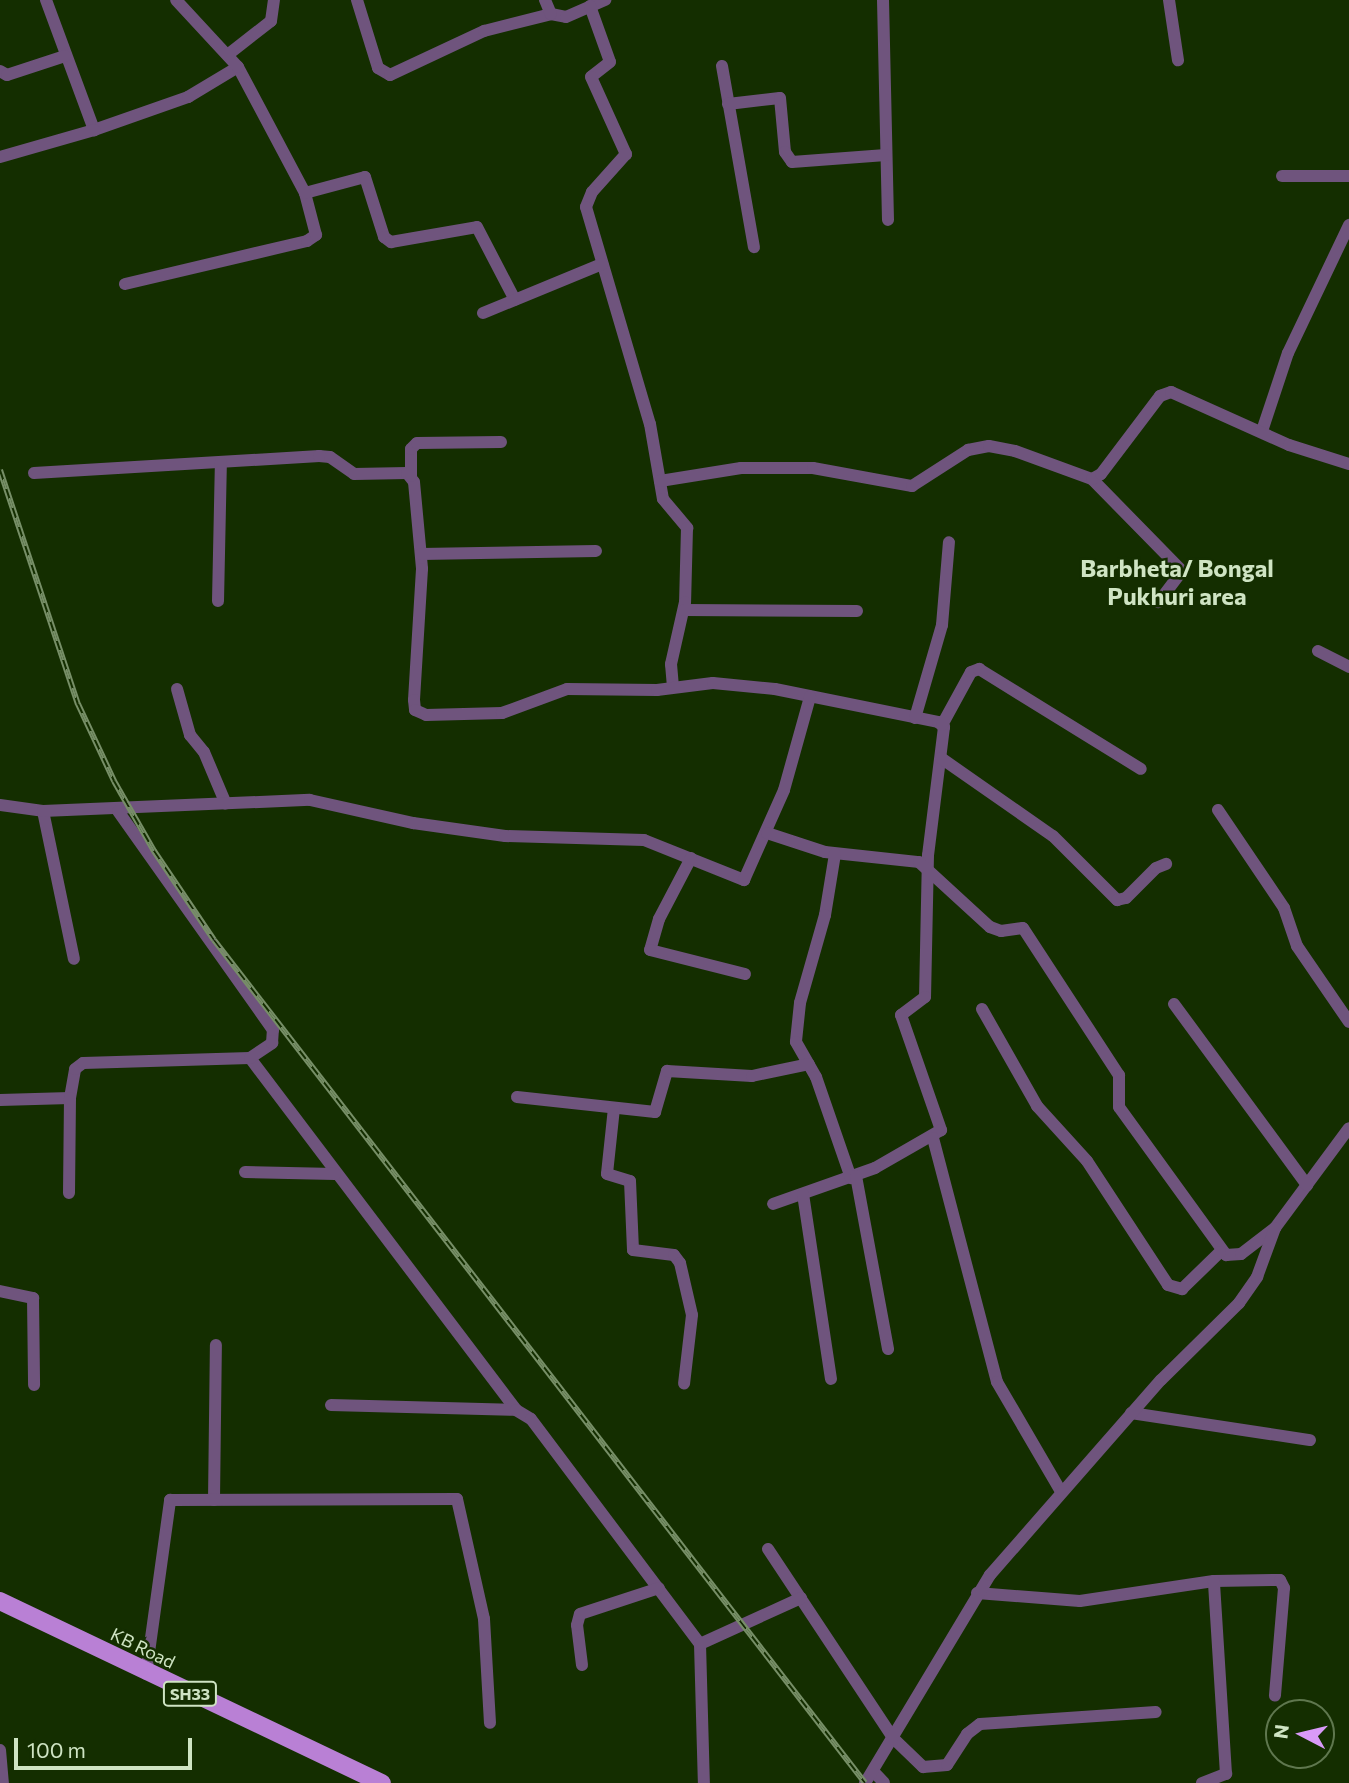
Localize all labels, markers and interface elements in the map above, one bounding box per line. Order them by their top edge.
district label: Barbheta/ Bongal Pukhuri area [1080,554,1274,610]
street label: KB Road [107,1623,179,1673]
road number: SH33 [162,1682,218,1706]
north arrow [1265,1699,1335,1769]
text: N [1268,1723,1293,1740]
scale bar [18,1724,196,1768]
text: 100 m [27,1737,86,1762]

